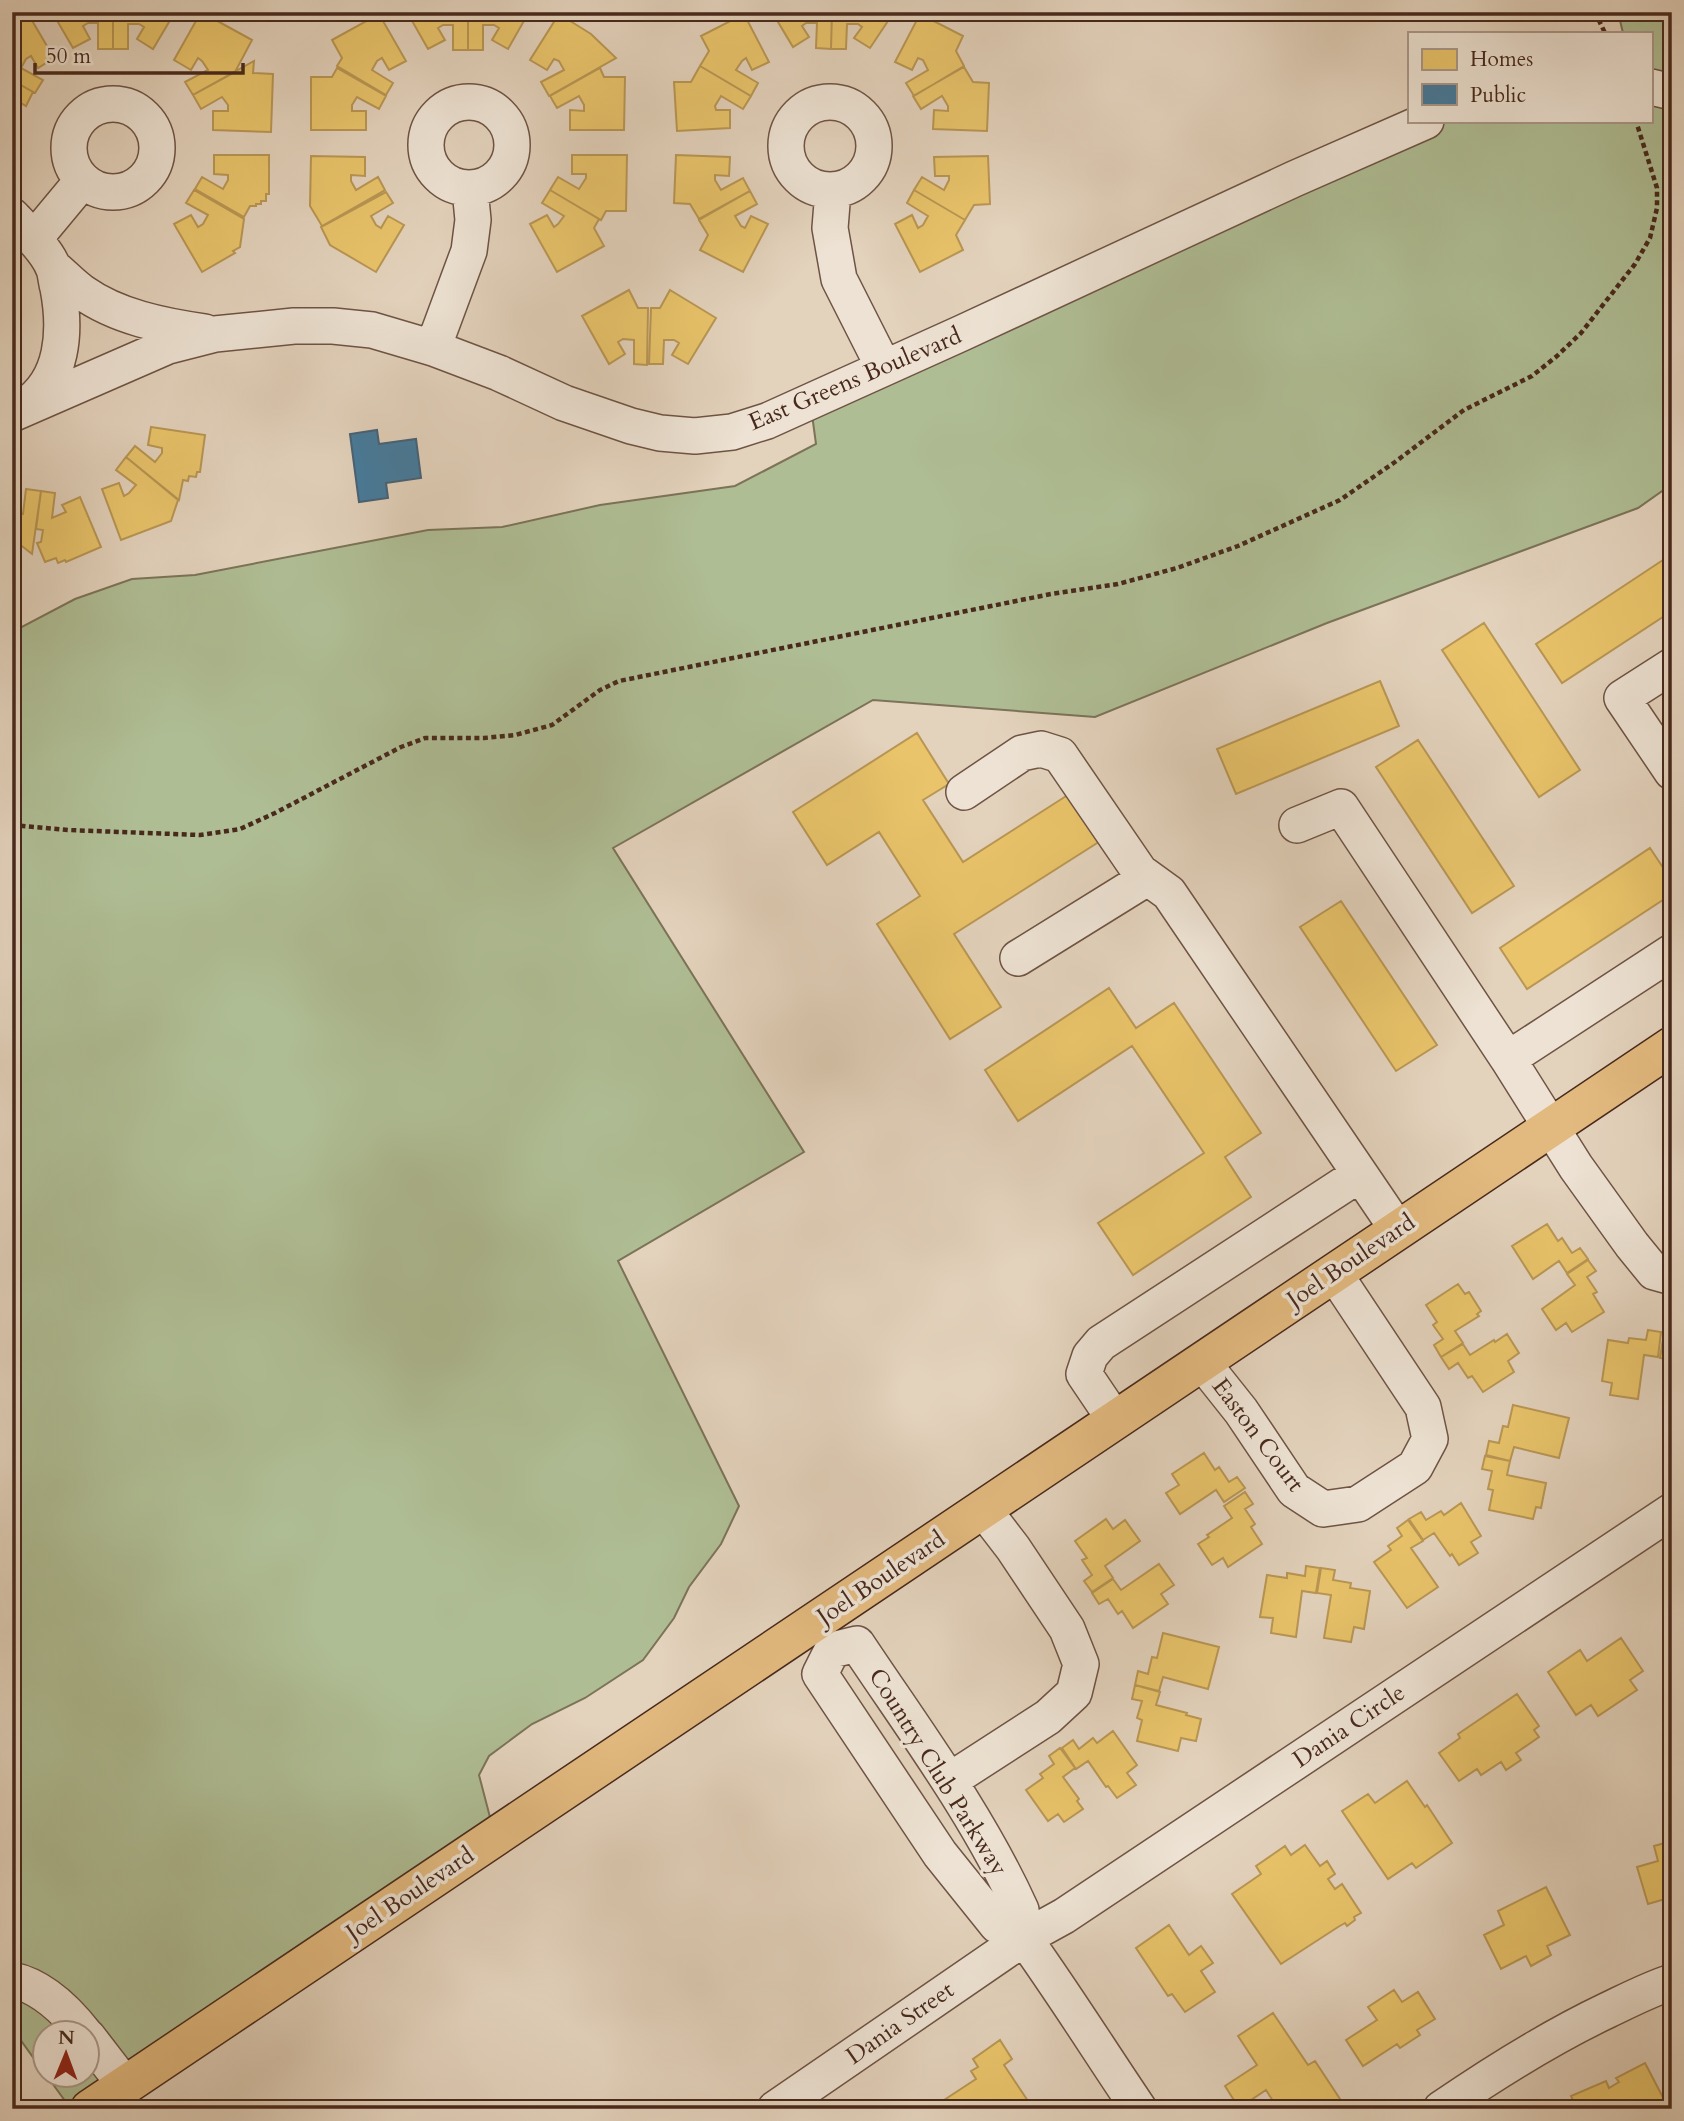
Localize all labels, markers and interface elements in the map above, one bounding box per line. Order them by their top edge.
scale bar [35,32,243,76]
legend [1408,32,1652,122]
text: 50 m [46,42,91,71]
text: Homes [1470,45,1533,74]
text: Public [1470,81,1526,110]
street label: East Greens Boulevard [743,319,967,439]
street label: Joel Boulevard [1278,1206,1422,1318]
street label: Easton Court [1204,1371,1312,1499]
street label: Joel Boulevard [808,1523,952,1635]
street label: Country Club Parkway [861,1662,1015,1882]
street label: Dania Circle [1286,1676,1412,1776]
street label: Joel Boulevard [337,1839,481,1951]
street label: Dania Street [839,1973,961,2072]
north arrow [32,2020,102,2090]
text: N [58,2025,75,2051]

